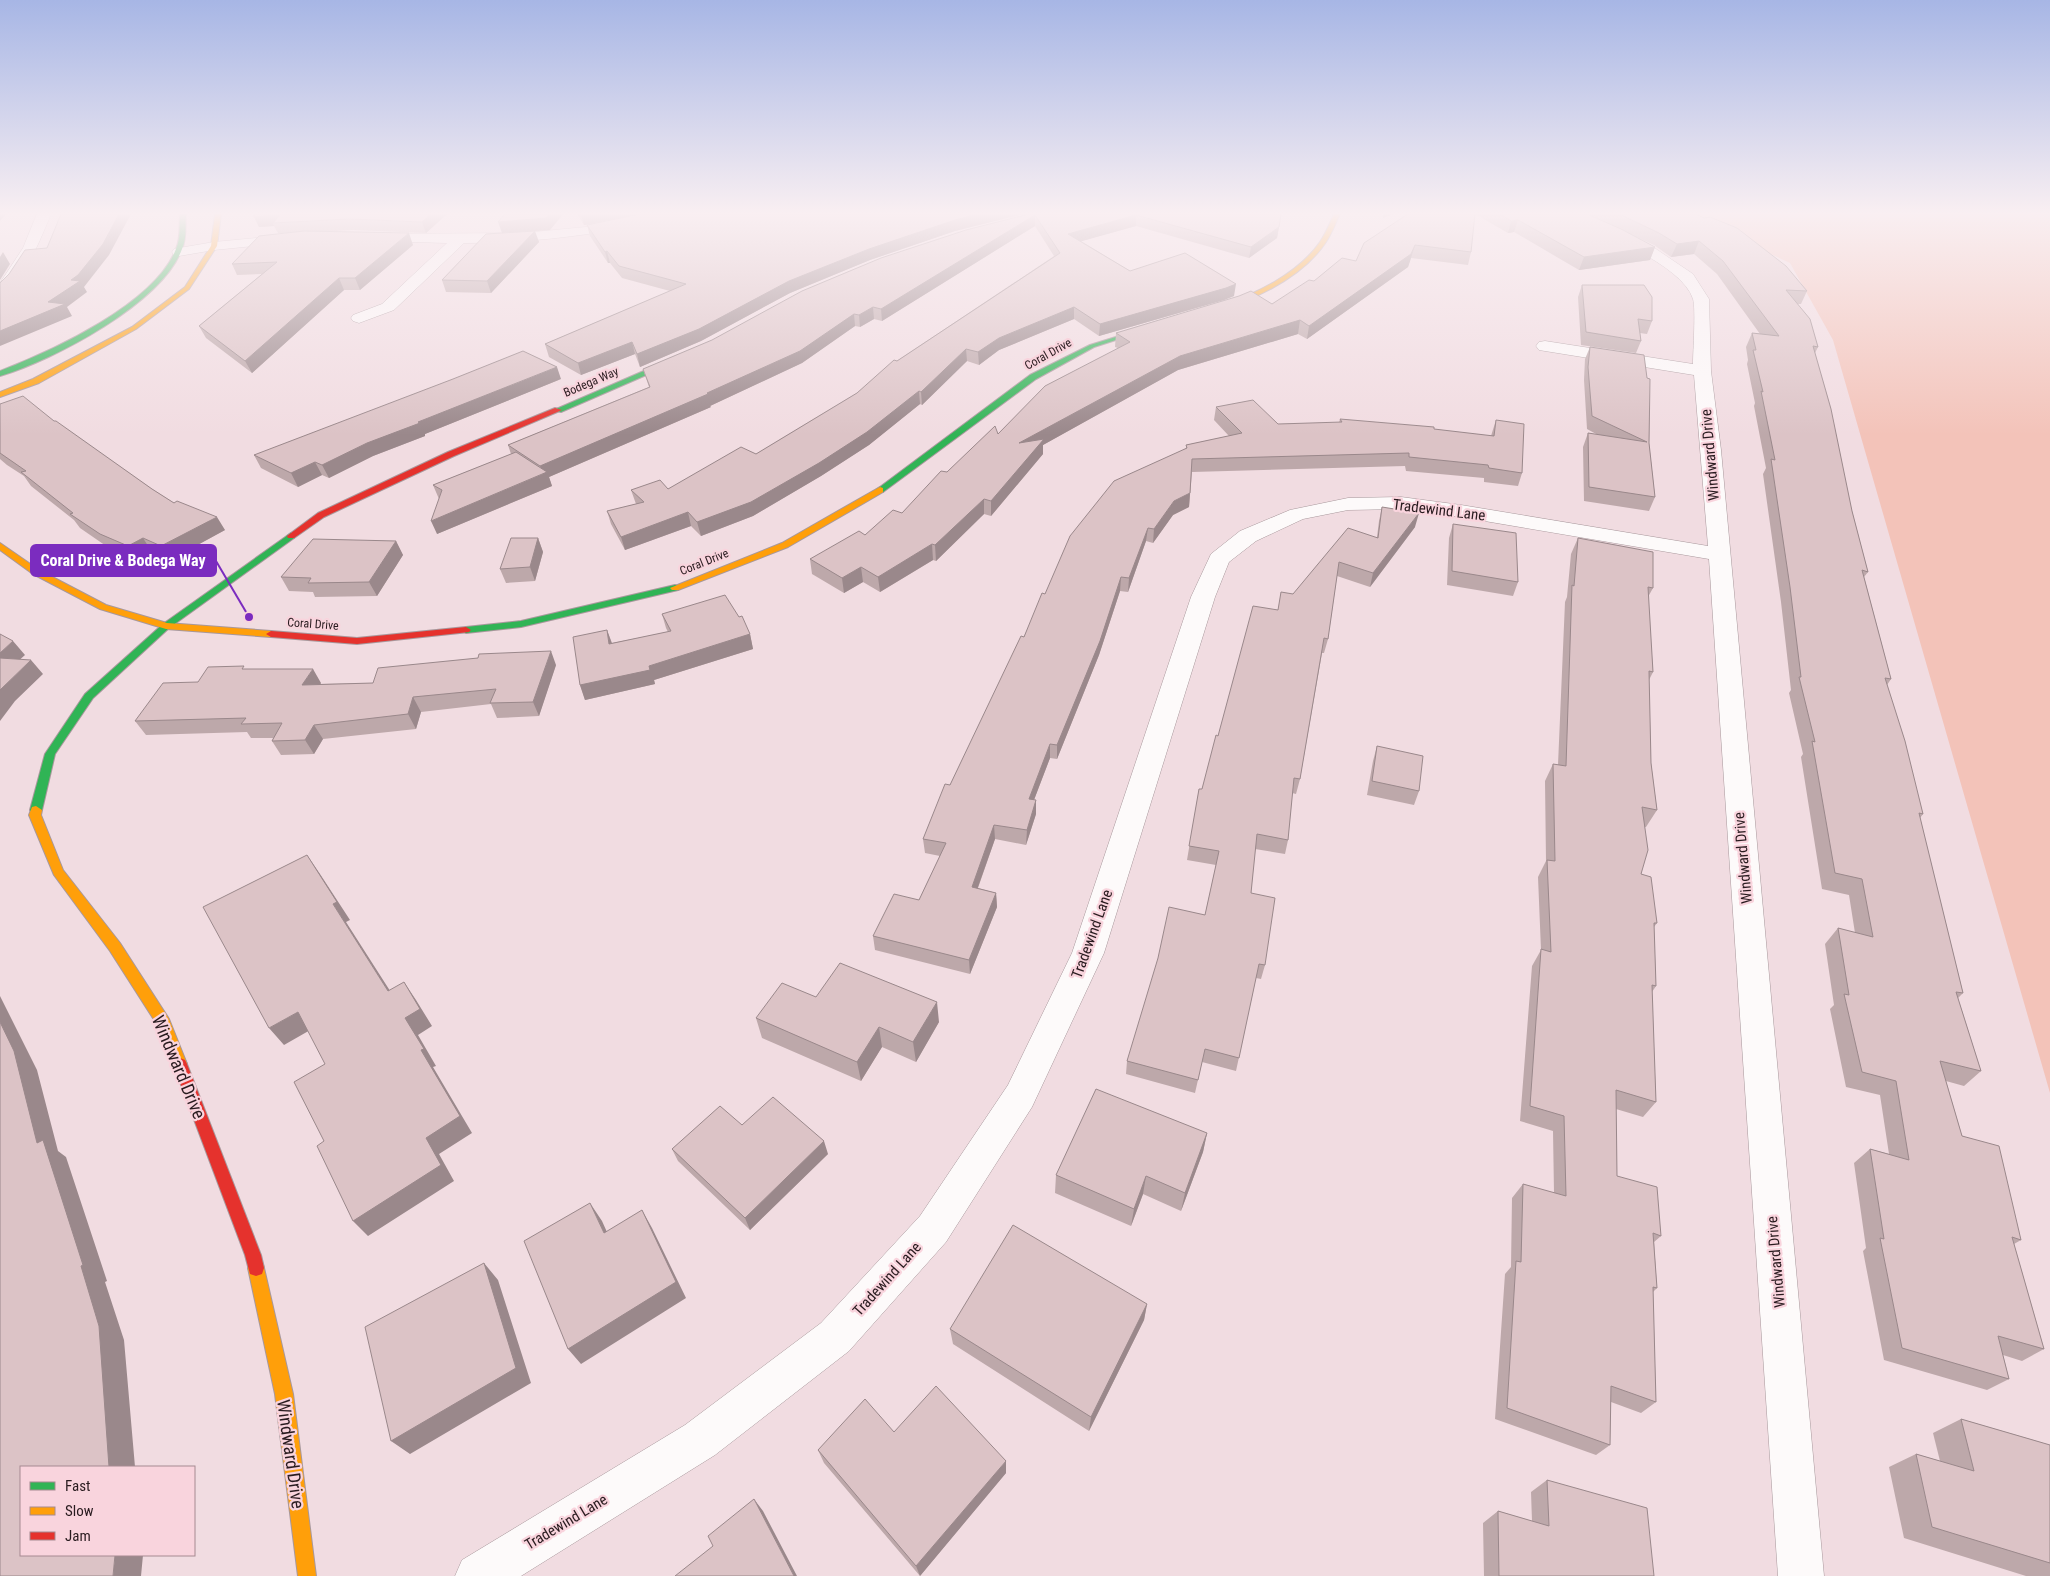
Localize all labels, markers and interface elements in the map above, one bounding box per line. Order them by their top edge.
street label: Coral Drive [1022,335,1074,373]
street label: Bodega Way [561,364,621,400]
street label: Windward Drive [1697,409,1723,501]
street label: Tradewind Lane [1392,495,1486,525]
callout: Coral Drive & Bodega Way [31,545,216,576]
street label: Coral Drive [678,546,731,578]
text: Coral Drive & Bodega Way [40,551,206,570]
street label: Coral Drive [287,615,340,633]
street label: Windward Drive [1730,812,1756,904]
street label: Tradewind Lane [1068,887,1116,981]
street label: Windward Drive [148,1012,210,1122]
street label: Windward Drive [1763,1216,1789,1308]
street label: Tradewind Lane [849,1238,925,1320]
street label: Windward Drive [273,1398,309,1510]
legend [20,1466,195,1556]
text: Fast [65,1477,90,1495]
street label: Tradewind Lane [521,1490,611,1554]
text: Slow [65,1502,94,1520]
text: Jam [65,1527,91,1545]

